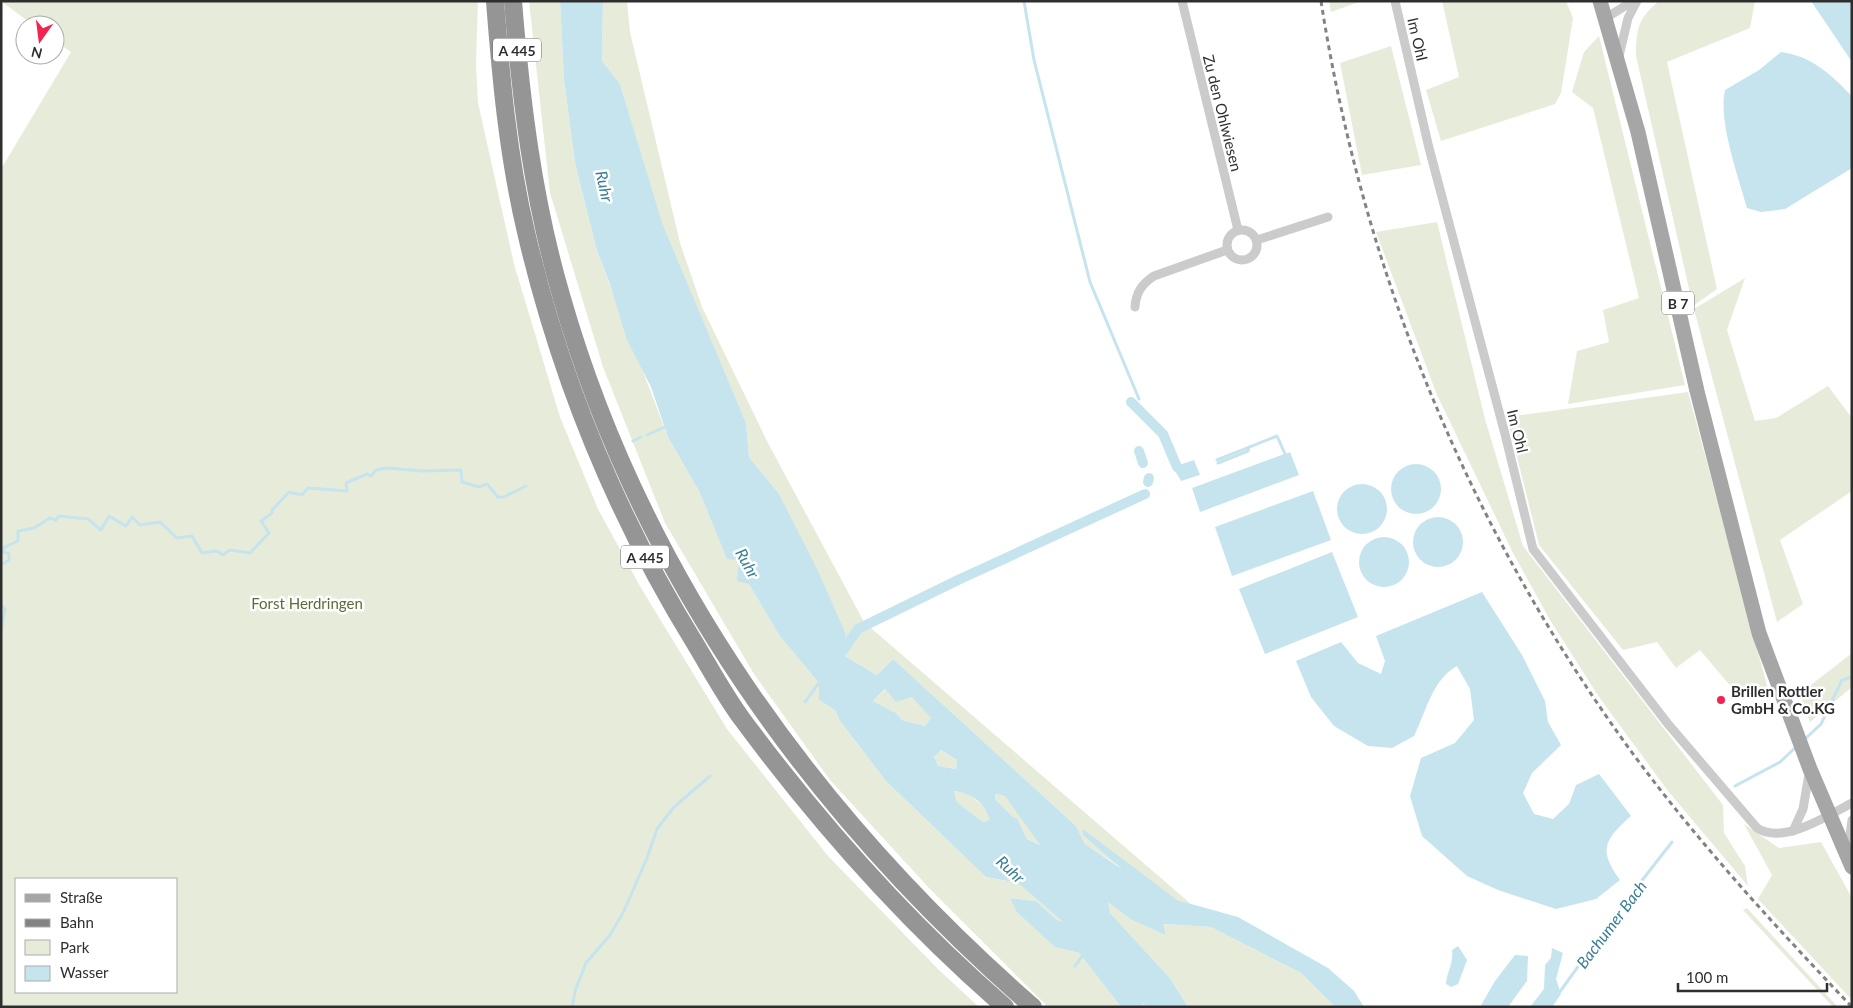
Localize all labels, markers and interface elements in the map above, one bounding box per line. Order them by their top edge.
north arrow [15,15,65,65]
street label: Im Ohl [1404,16,1432,62]
road number: A 445 [493,38,541,62]
text: N [29,44,44,63]
street label: Zu den Ohlwiesen [1200,53,1246,173]
water label: Ruhr [592,169,618,204]
road number: B 7 [1662,292,1694,314]
street label: Im Ohl [1504,407,1532,455]
water label: Ruhr [732,545,764,582]
road number: A 445 [621,546,669,568]
park label: Forst Herdringen [251,594,363,612]
place label: Brillen Rottler GmbH & Co.KG [1731,682,1835,717]
marker: Brillen Rottler GmbH & Co.KG [1715,694,1727,706]
water label: Ruhr [993,851,1029,887]
water label: Bachumer Bach [1572,877,1650,971]
legend [15,878,178,993]
text: Straße [60,888,103,906]
text: Bahn [60,913,94,931]
text: Park [60,938,90,956]
scale bar [1678,960,1827,992]
text: Wasser [60,963,109,981]
text: 100 m [1686,968,1728,986]

